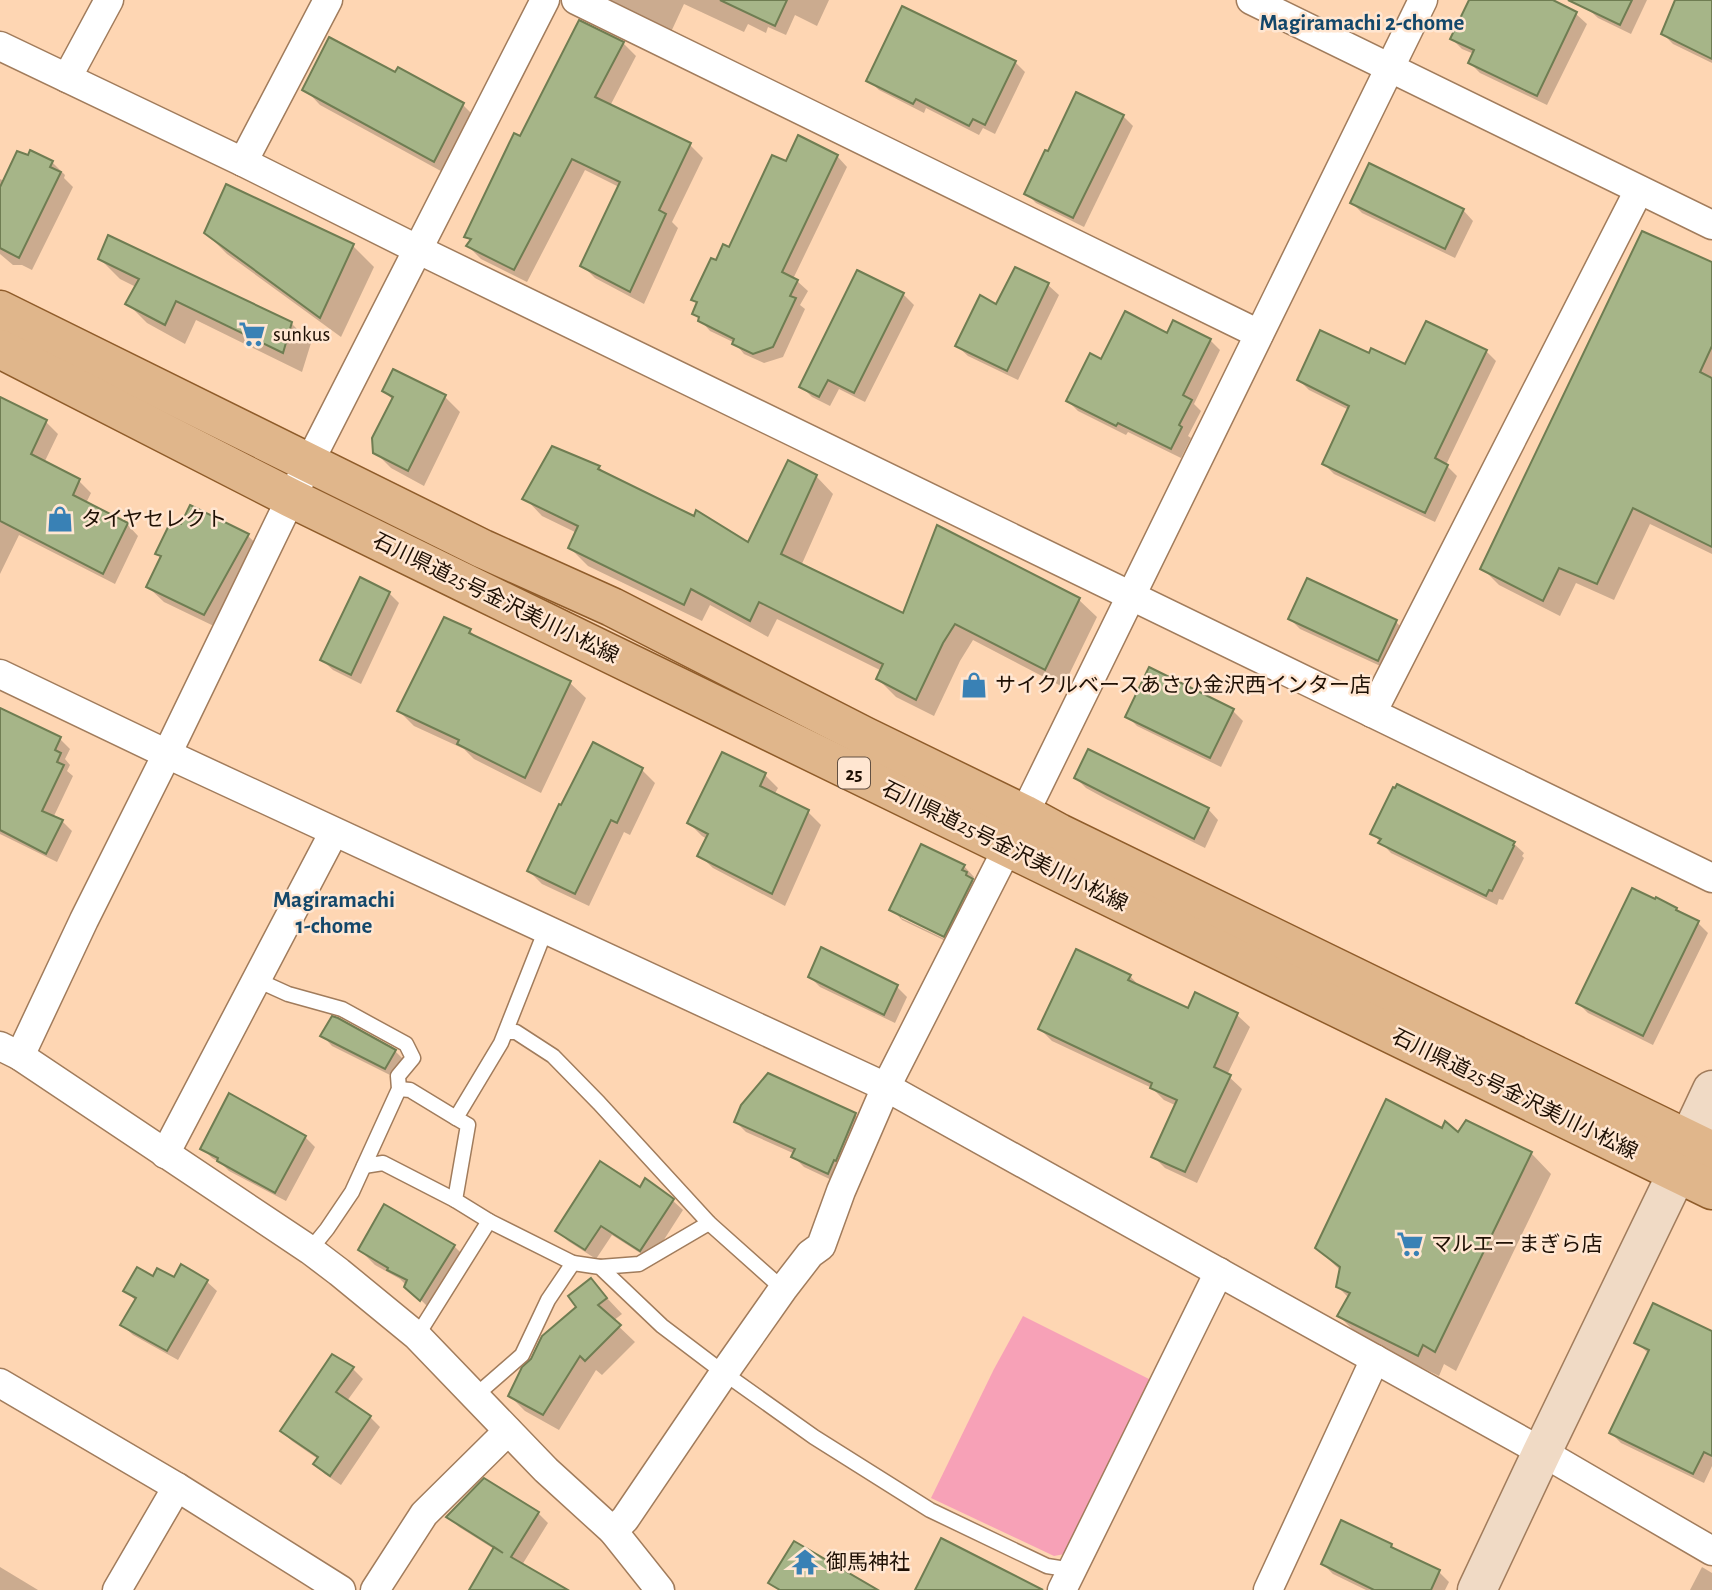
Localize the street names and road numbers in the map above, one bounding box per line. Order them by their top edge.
street label: 石川県道25号金沢美川小松線 [370,529,622,667]
road number: 25 [838,758,870,788]
street label: 石川県道25号金沢美川小松線 [879,777,1131,915]
street label: 石川県道25号金沢美川小松線 [1389,1025,1641,1163]

